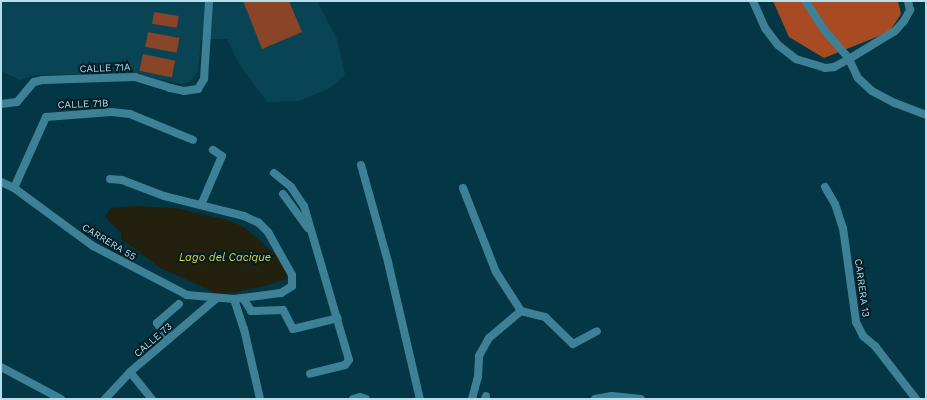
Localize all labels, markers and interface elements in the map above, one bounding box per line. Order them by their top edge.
street label: CALLE 71A [79,61,131,75]
street label: CALLE 71B [57,97,109,111]
street label: CARRERA 55 [80,221,138,263]
water label: Lago del Cacique [179,251,271,265]
street label: CARRERA 13 [852,258,872,318]
street label: CALLE 73 [131,320,175,360]

